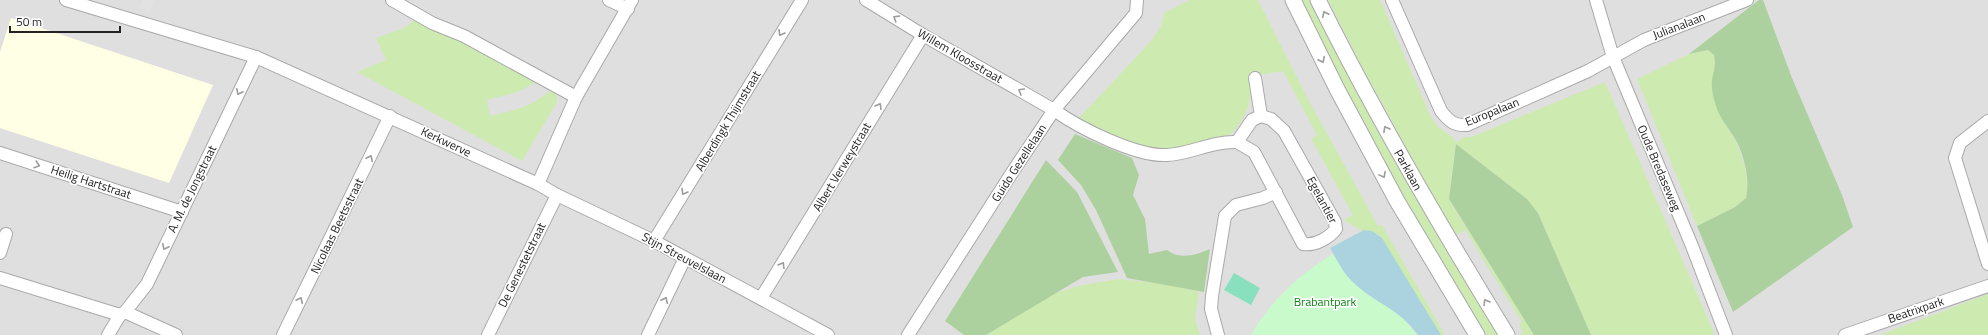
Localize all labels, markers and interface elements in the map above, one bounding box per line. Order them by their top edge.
street label: Julianalaan [1650,7,1708,44]
scale bar [10,8,120,34]
one-way arrow [1322,11,1330,18]
text: 50 m [16,12,42,31]
one-way arrow [893,16,900,23]
street label: Willem Kloosstraat [914,23,1007,88]
one-way arrow [779,29,786,36]
one-way arrow [1318,56,1325,63]
street label: Alberdingk Thijmstraat [690,66,766,175]
one-way arrow [236,88,244,96]
one-way arrow [1017,88,1025,95]
street label: Europalaan [1462,92,1522,131]
one-way arrow [874,104,881,111]
street label: Albert Verweystraat [807,118,876,215]
street label: Guido Gezellelaan [986,120,1051,205]
street label: Kerkwerve [418,122,475,161]
street label: Oude Bredaseweg [1633,122,1686,214]
one-way arrow [1383,126,1390,133]
street label: A. M. de Jongstraat [162,141,221,236]
street label: Parklaan [1389,146,1427,194]
one-way arrow [365,155,373,162]
one-way arrow [33,160,40,169]
street label: Heilig Hartstraat [48,160,135,204]
one-way arrow [1379,171,1386,178]
street label: Egelantier [1302,173,1343,227]
street label: Nicolaas Beetsstraat [305,174,368,277]
one-way arrow [682,188,689,195]
street label: De Genestetstraat [493,218,551,311]
street label: Stijn Streuvelslaan [639,227,730,288]
one-way arrow [162,243,170,251]
one-way arrow [777,262,784,269]
street label: Beatrixpark [1885,291,1947,328]
park label: Brabantpark [1294,292,1357,311]
one-way arrow [660,296,668,304]
one-way arrow [295,297,303,304]
one-way arrow [1484,299,1491,306]

